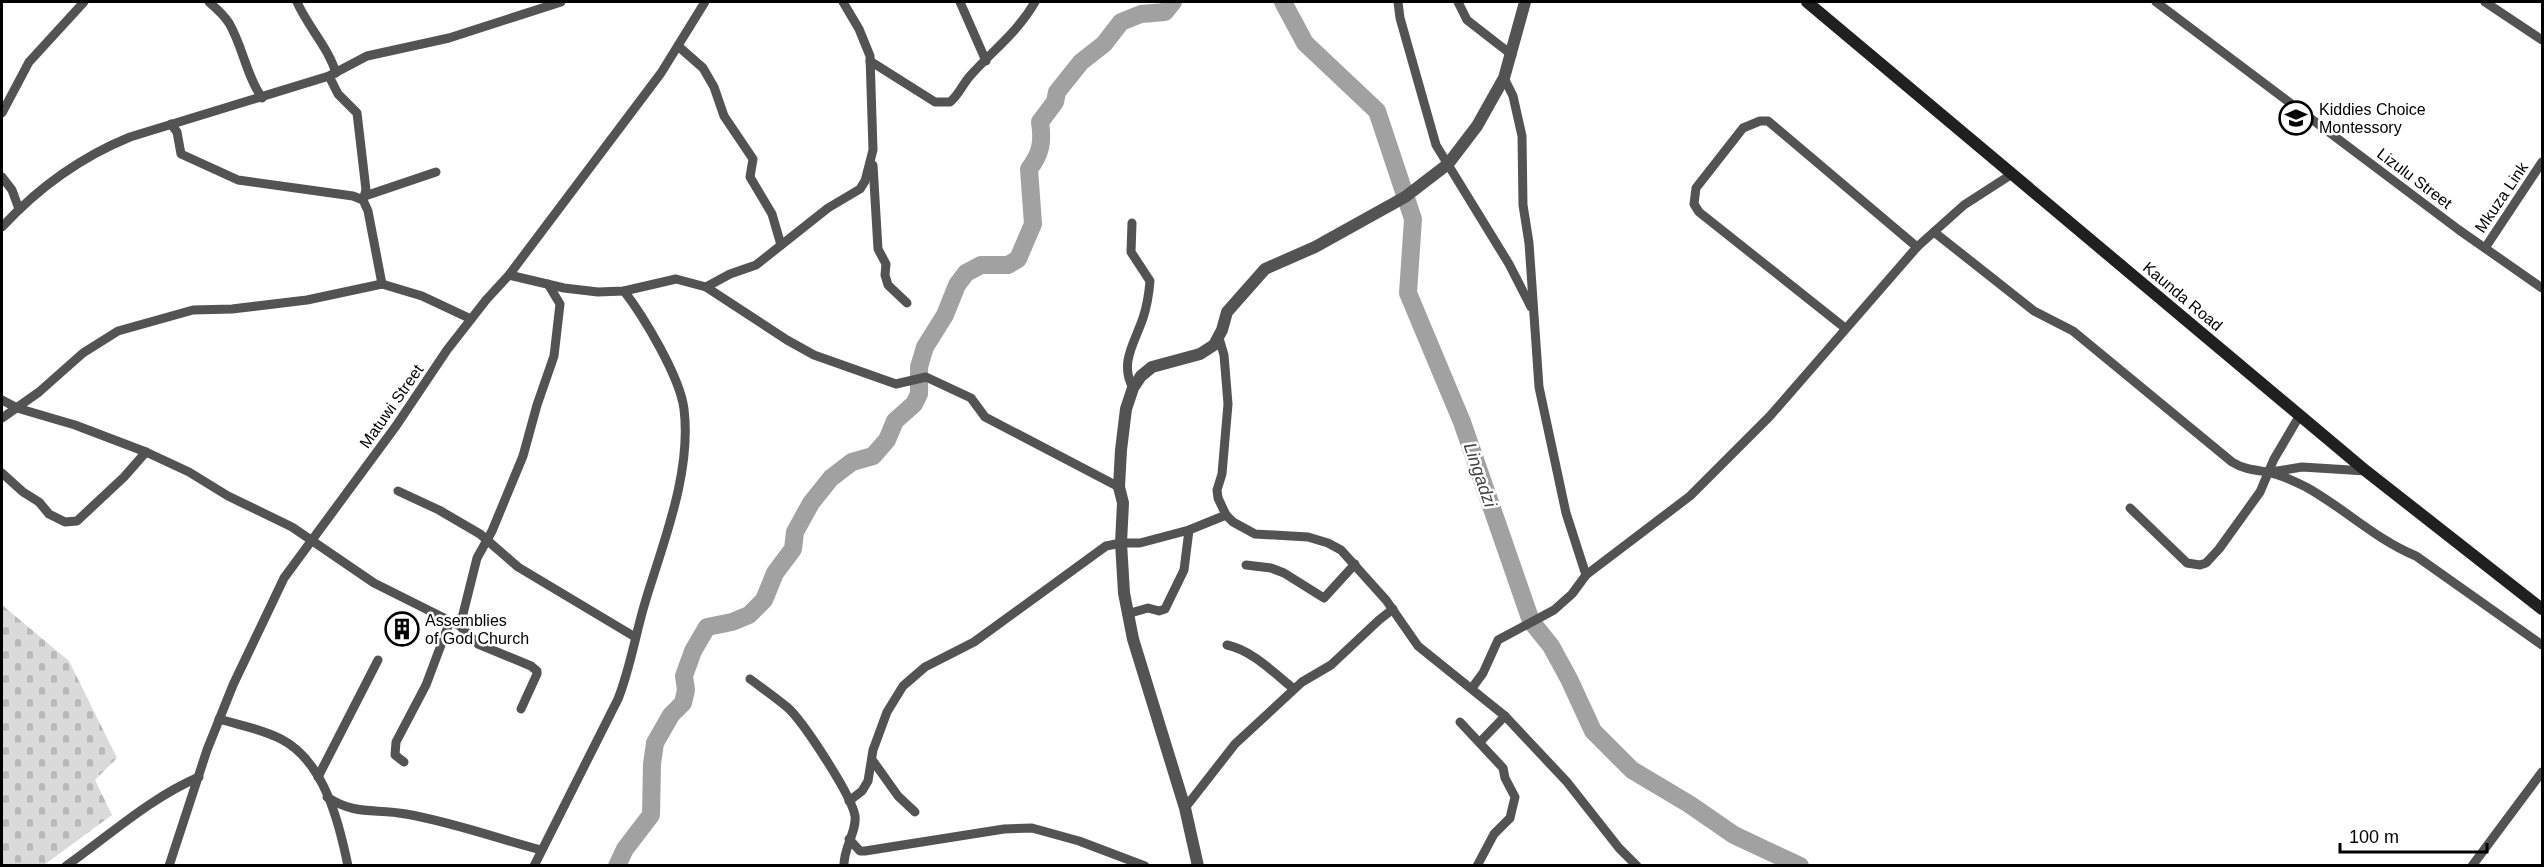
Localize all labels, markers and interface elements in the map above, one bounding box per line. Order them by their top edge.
school or university icon: Kiddies Choice Montessory [2278,100,2314,136]
place label: Kiddies Choice Montessory [2319,101,2426,136]
street label: Lizulu Street [2374,145,2456,212]
street label: Mkuza Link [2472,158,2532,236]
street label: Kaunda Road [2140,258,2226,334]
street label: Matuwi Street [356,361,427,451]
water label: Lingadzi [1460,440,1501,511]
building icon: Assemblies of God Church [384,611,420,647]
place label: Assemblies of God Church [425,612,529,647]
scale bar [2340,816,2487,854]
text: 100 m [2349,827,2399,847]

